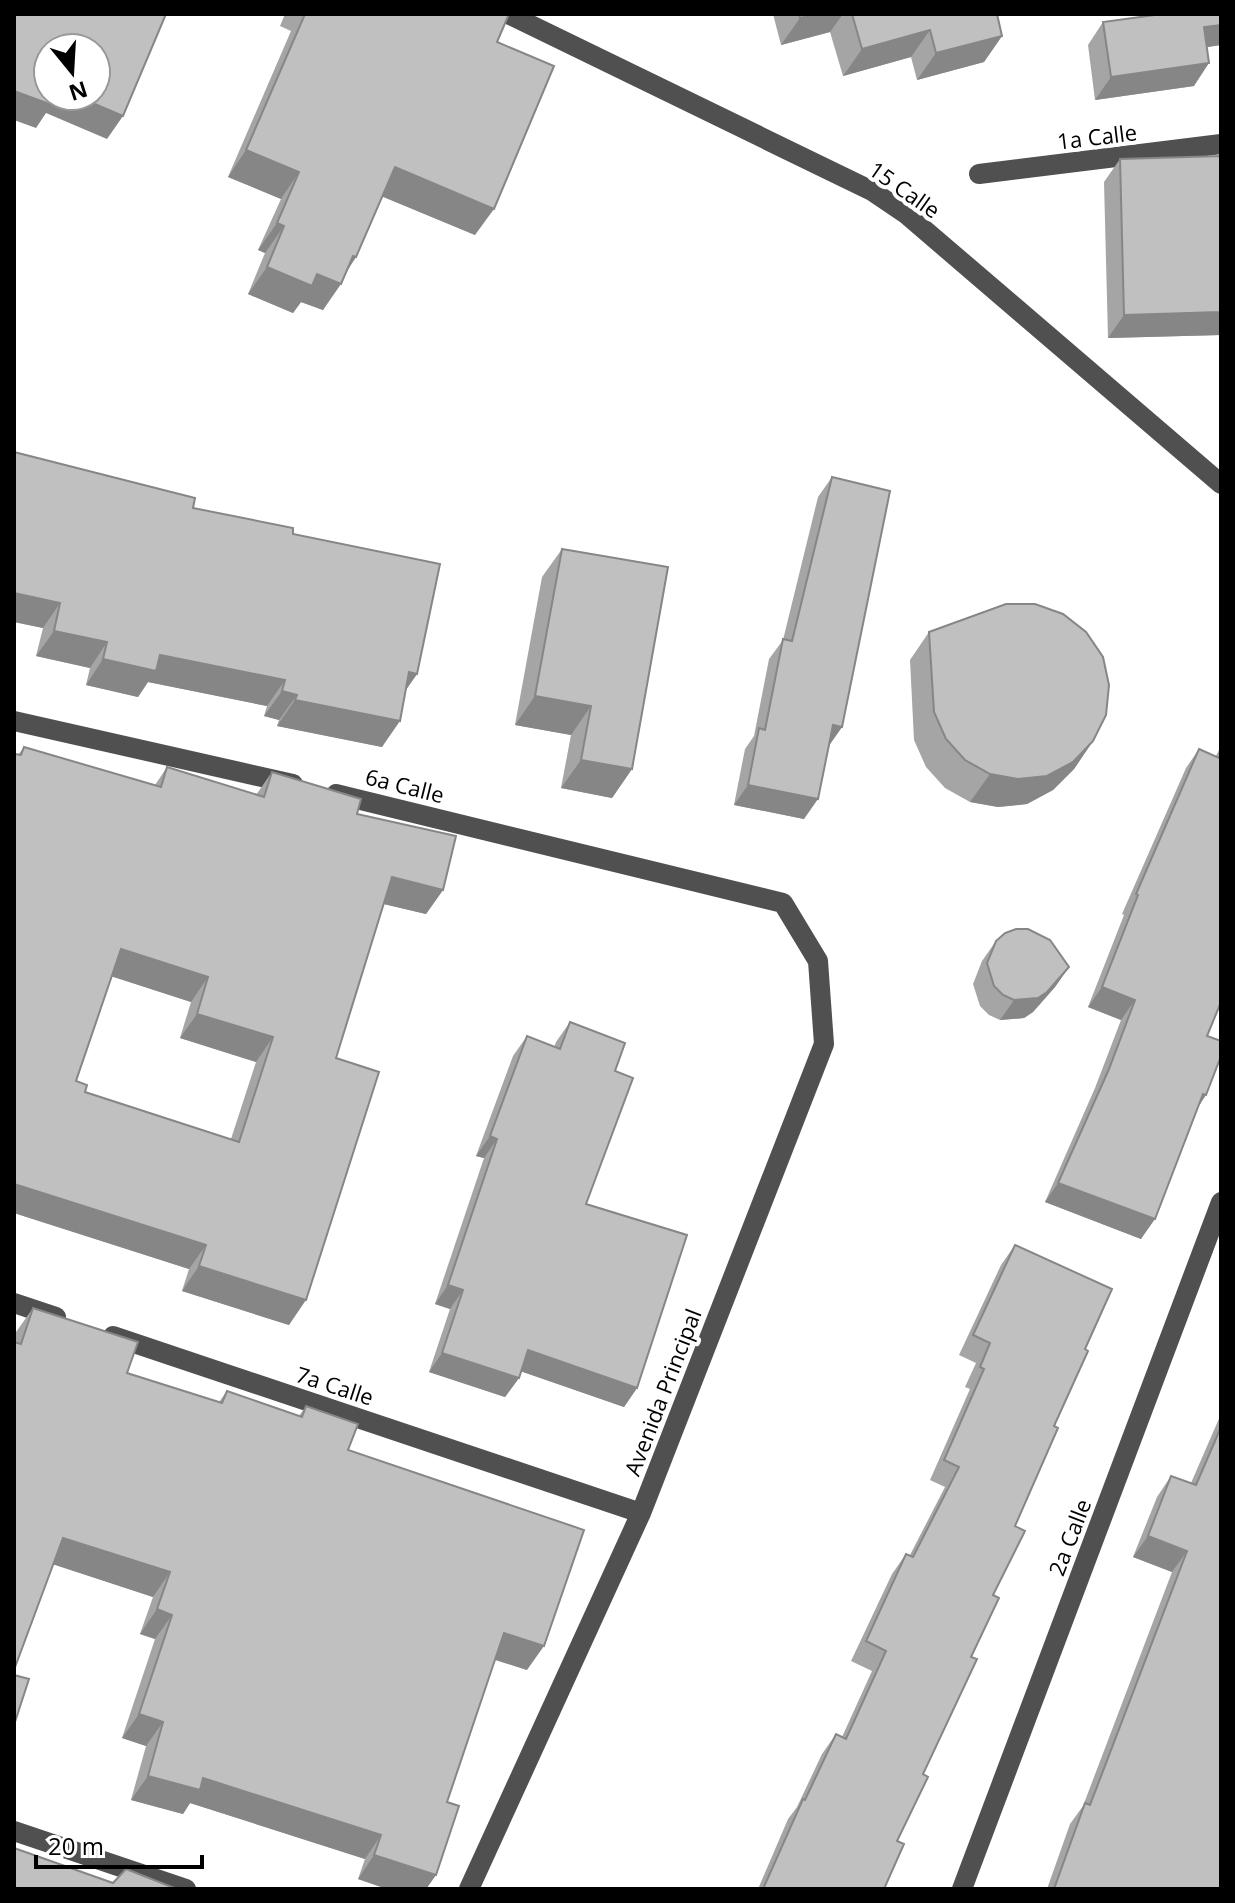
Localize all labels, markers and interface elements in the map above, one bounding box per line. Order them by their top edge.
north arrow [32,32,112,112]
text: N [65,75,92,109]
street label: 1a Calle [1055,116,1139,156]
street label: 15 Calle [863,154,947,224]
street label: 6a Calle [363,761,447,809]
street label: Avenida Principal [616,1304,708,1480]
street label: 7a Calle [292,1358,378,1412]
street label: 2a Calle [1041,1494,1097,1580]
scale bar [36,1819,202,1869]
text: 20 m [48,1829,104,1862]

